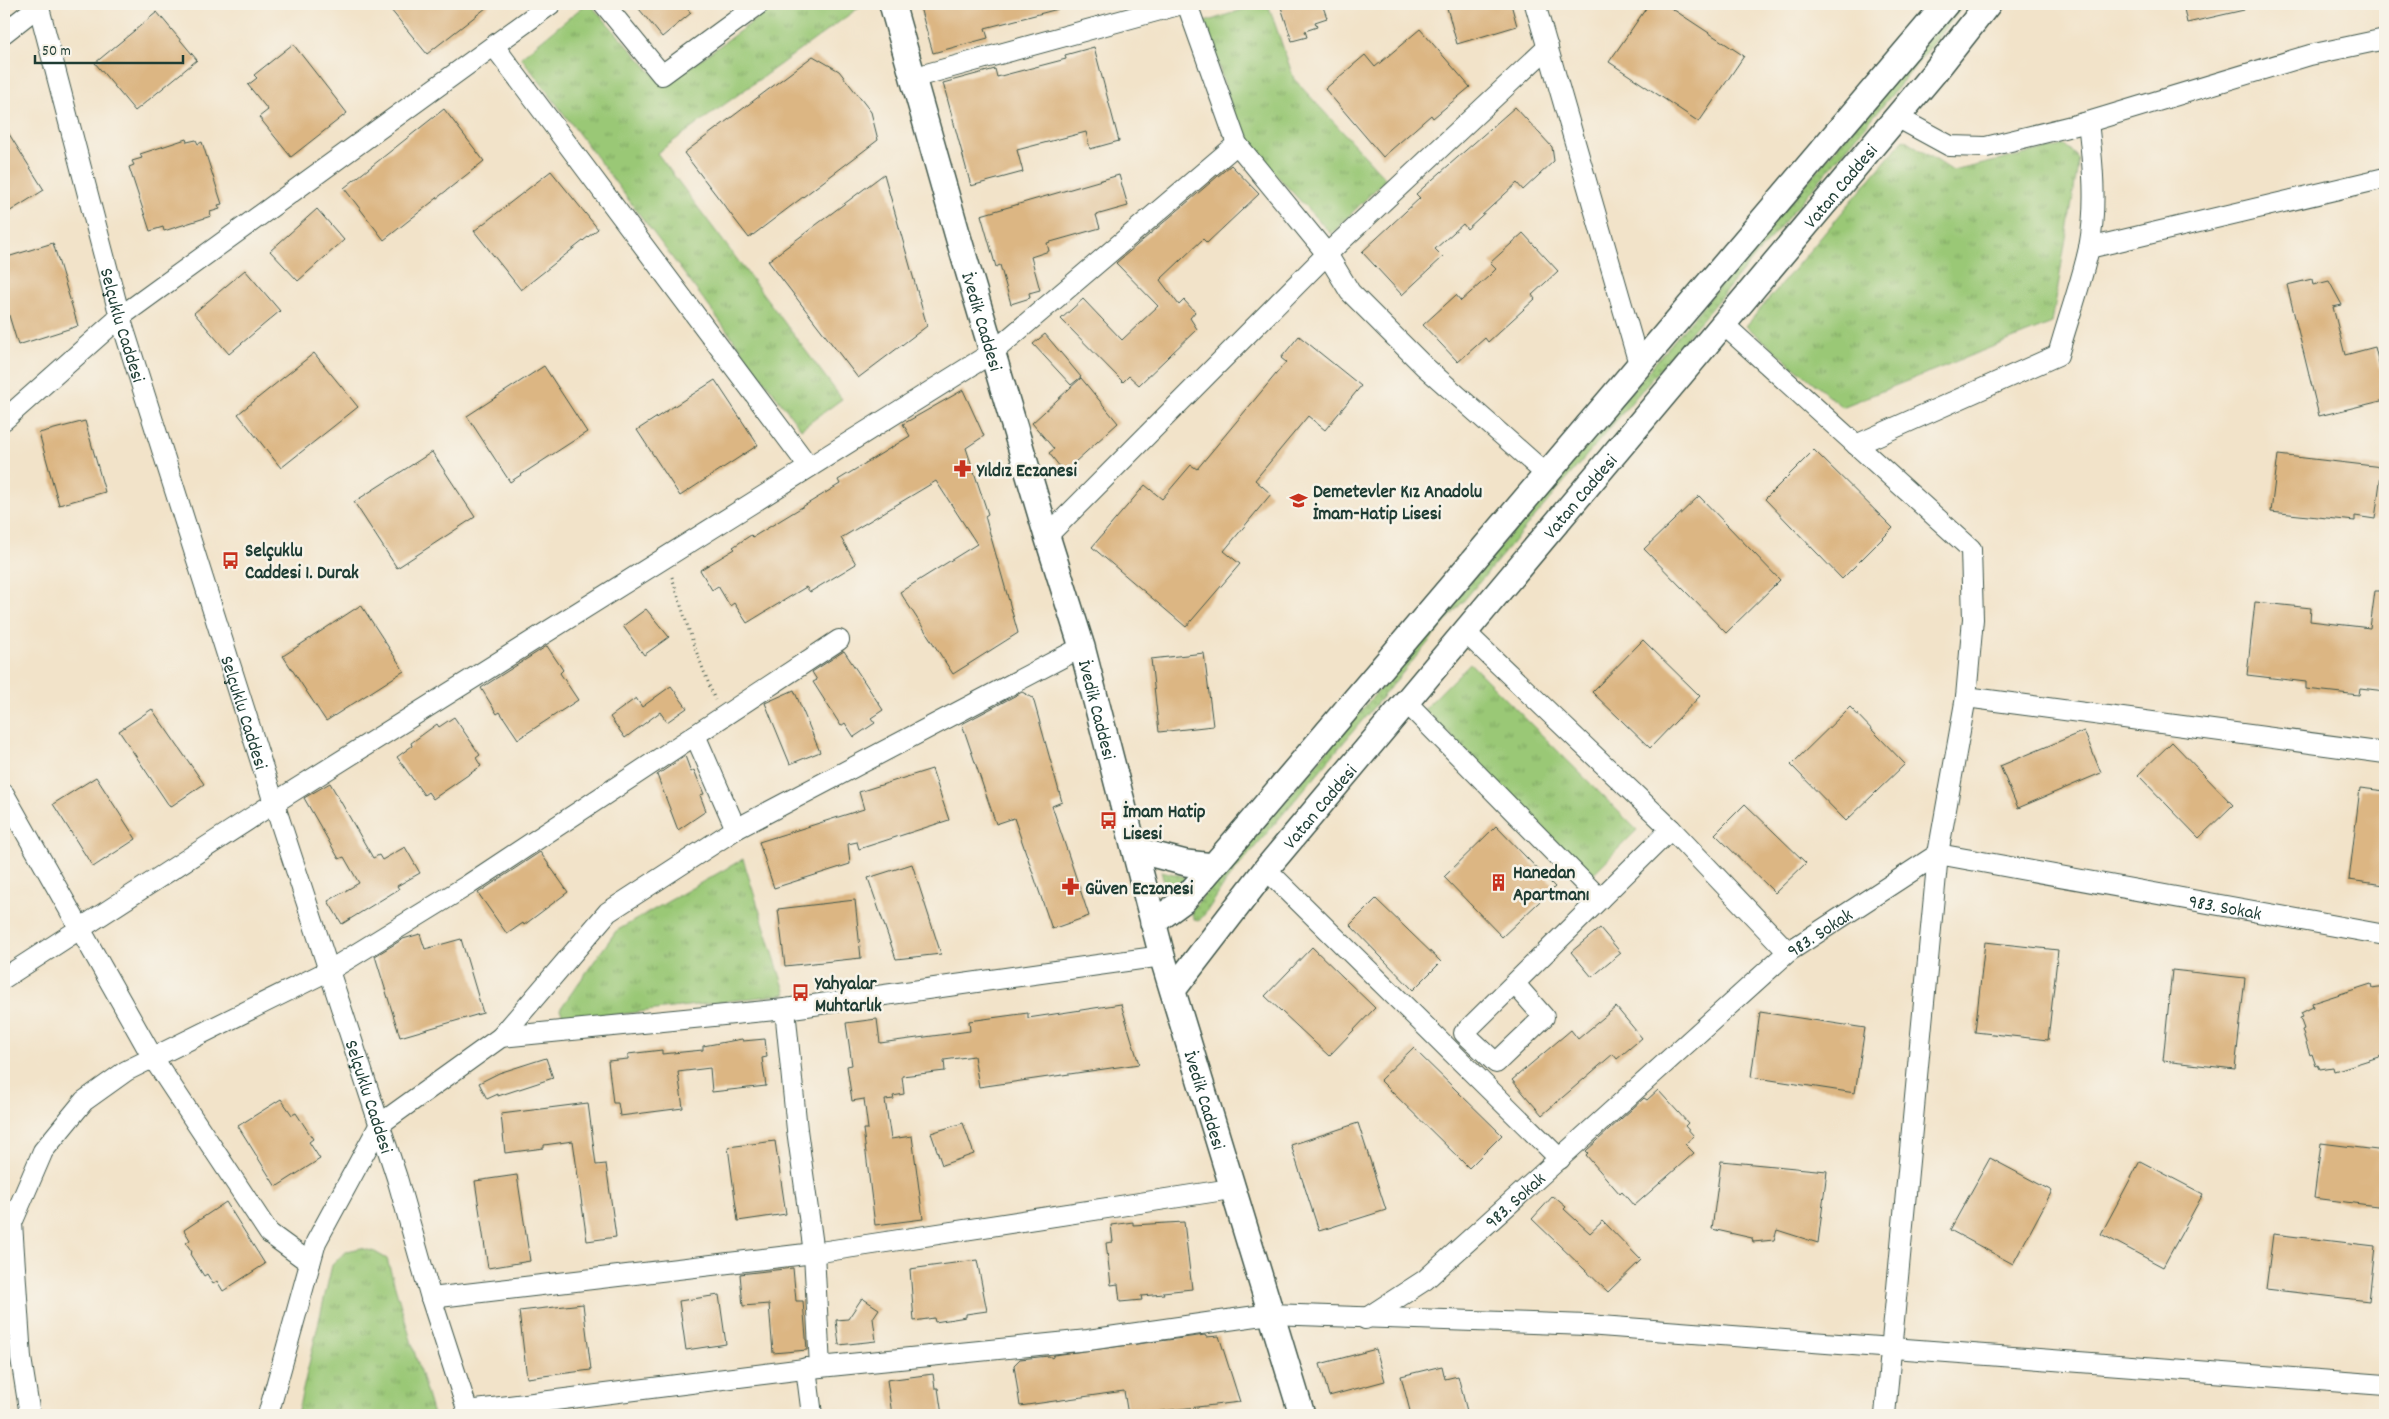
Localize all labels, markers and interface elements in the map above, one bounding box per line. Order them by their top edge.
scale bar [35,32,182,64]
text: 50 m [42,41,71,63]
street label: Vatan Caddesi [1799,139,1886,236]
street label: Selçuklu Caddesi [91,266,150,387]
street label: İvedik Caddesi [952,269,1007,375]
street label: Vatan Caddesi [1538,449,1626,546]
pharmacy icon: Yıldız Eczanesi [953,459,973,479]
place label: Yıldız Eczanesi [976,459,1077,486]
place label: Demetevler Kız Anadolu İmam-Hatip Lisesi [1313,480,1482,529]
school or university icon: Demetevler Kız Anadolu İmam-Hatip Lisesi [1289,491,1309,511]
place label: Selçuklu Caddesi 1. Durak [245,539,359,588]
bus stop icon: Selçuklu Caddesi 1. Durak [221,550,241,570]
street label: Selçuklu Caddesi [211,653,273,774]
street label: İvedik Caddesi [1069,657,1121,764]
street label: Vatan Caddesi [1278,760,1365,856]
place label: İmam Hatip Lisesi [1123,800,1206,849]
bus stop icon: İmam Hatip Lisesi [1099,811,1119,831]
place label: Hanedan Apartmanı [1513,861,1589,910]
building icon: Hanedan Apartmanı [1489,872,1509,892]
pharmacy icon: Güven Eczanesi [1061,877,1081,897]
place label: Güven Eczanesi [1085,877,1194,904]
street label: 983. Sokak [2186,890,2264,929]
street label: 983. Sokak [1783,903,1859,966]
place label: Yahyalar Muhtarlık [814,972,882,1021]
bus stop icon: Yahyalar Muhtarlık [791,983,811,1003]
street label: Selçuklu Caddesi [336,1037,398,1158]
street label: İvedik Caddesi [1175,1048,1230,1154]
street label: 983. Sokak [1480,1167,1553,1237]

